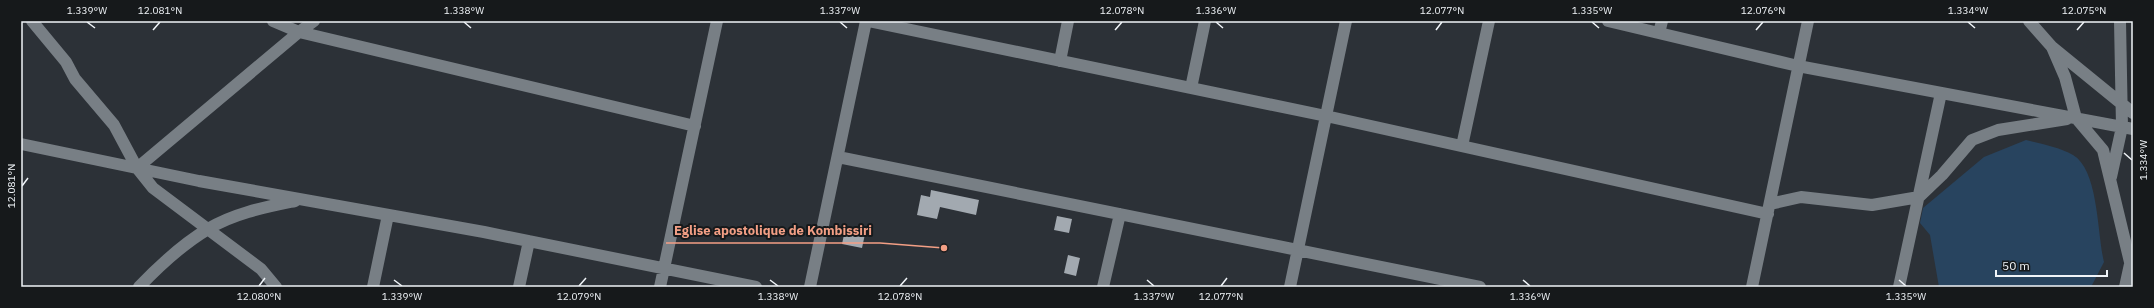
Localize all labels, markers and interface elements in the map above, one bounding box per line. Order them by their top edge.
text: 1.339°W [67,4,107,17]
text: 12.081°N [138,4,182,17]
text: 1.338°W [444,4,484,17]
text: 1.337°W [820,4,860,17]
text: 12.078°N [1100,4,1144,17]
text: 1.336°W [1196,4,1236,17]
text: 12.077°N [1420,4,1464,17]
text: 1.335°W [1572,4,1612,17]
text: 12.076°N [1741,4,1785,17]
text: 1.334°W [1948,4,1988,17]
text: 12.075°N [2062,4,2106,17]
text: 1.334°W [2137,140,2150,180]
text: 12.081°N [5,164,18,208]
callout: Eglise apostolique de Kombissiri [666,218,880,243]
text: Eglise apostolique de Kombissiri [674,222,872,239]
scale bar [1996,252,2107,278]
text: 50 m [2002,258,2030,273]
text: 12.080°N [237,290,281,303]
text: 1.339°W [382,290,422,303]
text: 12.079°N [557,290,601,303]
text: 1.338°W [758,290,798,303]
text: 12.078°N [878,290,922,303]
text: 1.337°W [1134,290,1174,303]
text: 12.077°N [1199,290,1243,303]
text: 1.336°W [1510,290,1550,303]
text: 1.335°W [1886,290,1926,303]

